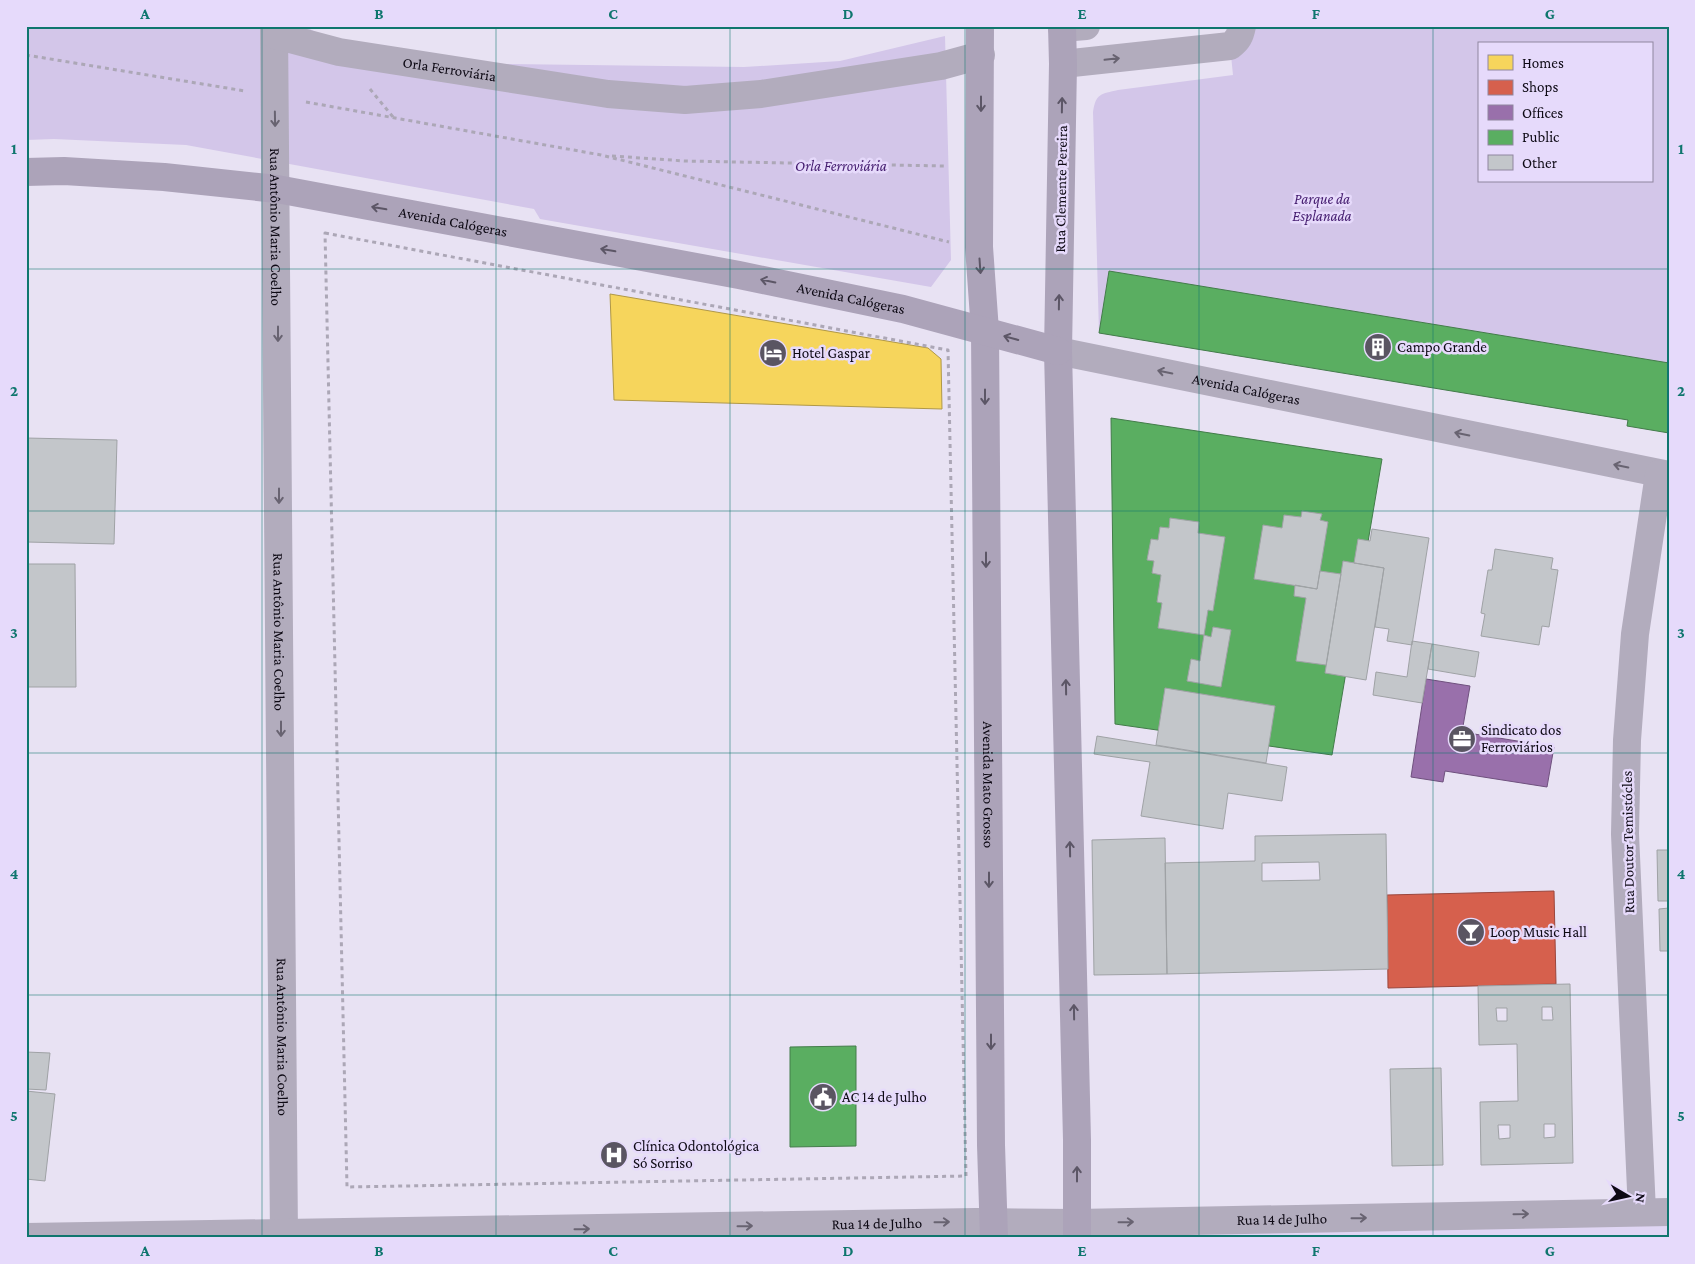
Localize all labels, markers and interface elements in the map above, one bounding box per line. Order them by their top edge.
text: A [139,5,150,22]
text: B [374,5,384,22]
text: C [608,5,618,22]
text: D [842,5,854,22]
text: E [1077,5,1087,22]
text: F [1312,5,1321,22]
text: G [1545,5,1555,22]
legend [1478,42,1652,182]
street label: Orla Ferroviária [402,54,497,84]
one-way arrow [1103,54,1119,64]
text: Homes [1522,55,1564,71]
text: Shops [1522,79,1558,96]
one-way arrow [976,95,985,111]
one-way arrow [1057,97,1067,114]
text: Offices [1522,105,1563,121]
one-way arrow [271,110,280,126]
street label: Rua Clemente Pereira [1052,125,1070,253]
text: Public [1522,129,1560,145]
text: 1 [11,140,17,157]
text: 1 [1678,140,1684,157]
street label: Rua Antônio Maria Coelho [267,148,284,306]
text: Other [1522,155,1558,171]
park label: Orla Ferroviária [795,158,887,174]
park label: Parque da Esplanada [1292,191,1352,225]
one-way arrow [372,203,388,213]
street label: Avenida Calógeras [398,204,509,240]
one-way arrow [600,245,616,255]
one-way arrow [975,258,985,274]
one-way arrow [760,275,776,285]
street label: Avenida Calógeras [795,279,906,317]
one-way arrow [1054,295,1064,311]
one-way arrow [273,325,283,341]
building icon: Campo Grande [1363,332,1393,362]
one-way arrow [1003,333,1019,343]
hotel icon: Hotel Gaspar [758,338,788,368]
place label: Campo Grande [1397,339,1487,356]
place label: Hotel Gaspar [792,345,871,362]
one-way arrow [1158,367,1174,377]
street label: Avenida Calógeras [1191,370,1302,408]
text: 2 [10,382,18,399]
text: 2 [1677,382,1685,399]
one-way arrow [980,389,990,405]
one-way arrow [1454,428,1470,438]
one-way arrow [1613,461,1629,471]
one-way arrow [274,488,284,504]
one-way arrow [982,552,991,568]
street label: Rua Antônio Maria Coelho [270,553,288,711]
text: 3 [10,624,18,641]
text: 3 [1677,624,1685,641]
one-way arrow [1061,679,1071,695]
one-way arrow [276,720,286,736]
street label: Avenida Mato Grosso [980,721,997,848]
place label: Sindicato dos Ferroviários [1481,722,1561,755]
office icon: Sindicato dos Ferroviários [1447,724,1477,754]
street label: Rua Doutor Temistócles [1619,770,1637,913]
one-way arrow [1065,841,1075,858]
text: 4 [10,865,19,882]
text: 4 [1677,865,1686,882]
one-way arrow [984,872,994,888]
bar icon: Loop Music Hall [1456,917,1486,947]
place label: Loop Music Hall [1490,924,1587,941]
street label: Rua Antônio Maria Coelho [274,958,291,1116]
one-way arrow [1069,1004,1079,1020]
one-way arrow [986,1034,995,1050]
public building icon: AC 14 de Julho [808,1082,838,1112]
place label: AC 14 de Julho [842,1089,927,1106]
text: 5 [10,1107,18,1124]
text: 5 [1677,1107,1685,1124]
place label: Clínica Odontológica Só Sorriso [633,1138,759,1171]
hospital icon: Clínica Odontológica Só Sorriso [599,1140,629,1170]
one-way arrow [1072,1166,1082,1182]
north arrow [1602,1172,1652,1222]
text: N [1632,1192,1649,1204]
street label: Rua 14 de Julho [1236,1210,1327,1228]
one-way arrow [1513,1210,1529,1219]
one-way arrow [1350,1213,1366,1222]
street label: Rua 14 de Julho [831,1215,922,1232]
one-way arrow [1118,1217,1134,1227]
one-way arrow [934,1218,950,1227]
one-way arrow [736,1221,753,1231]
one-way arrow [574,1224,590,1234]
text: A [139,1242,150,1259]
text: B [374,1242,384,1259]
text: C [608,1242,618,1259]
text: D [842,1242,854,1259]
text: E [1077,1242,1087,1259]
text: F [1312,1242,1321,1259]
text: G [1545,1242,1555,1259]

